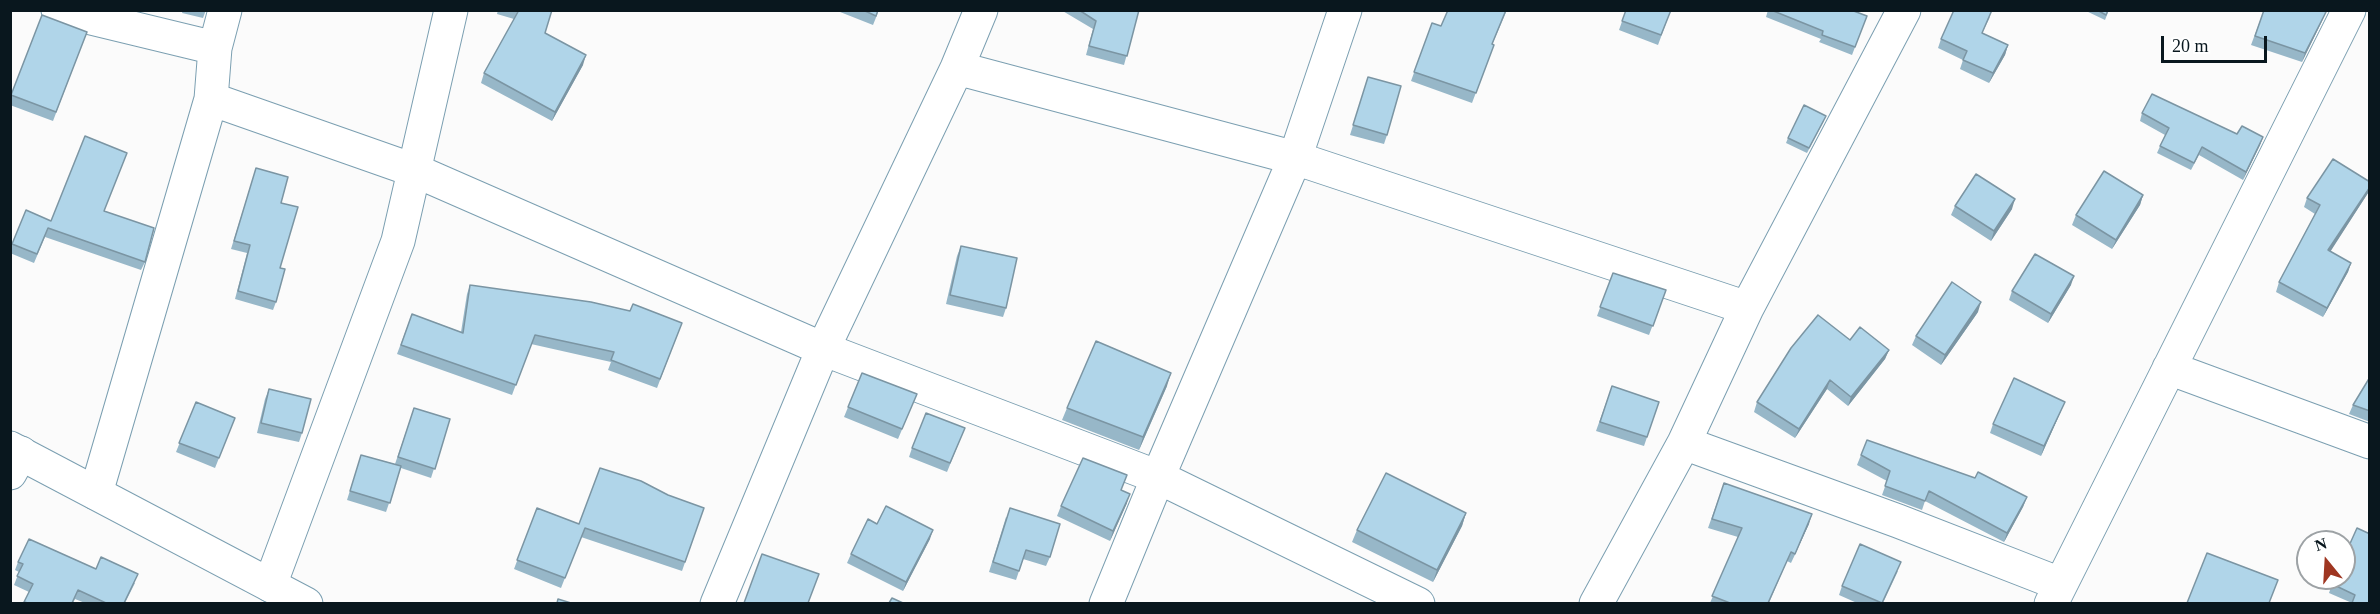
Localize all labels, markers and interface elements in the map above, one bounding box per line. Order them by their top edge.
scale bar [2164,24,2270,62]
text: 20 m [2172,36,2209,56]
north arrow [2296,530,2356,590]
text: N [2313,534,2329,554]

